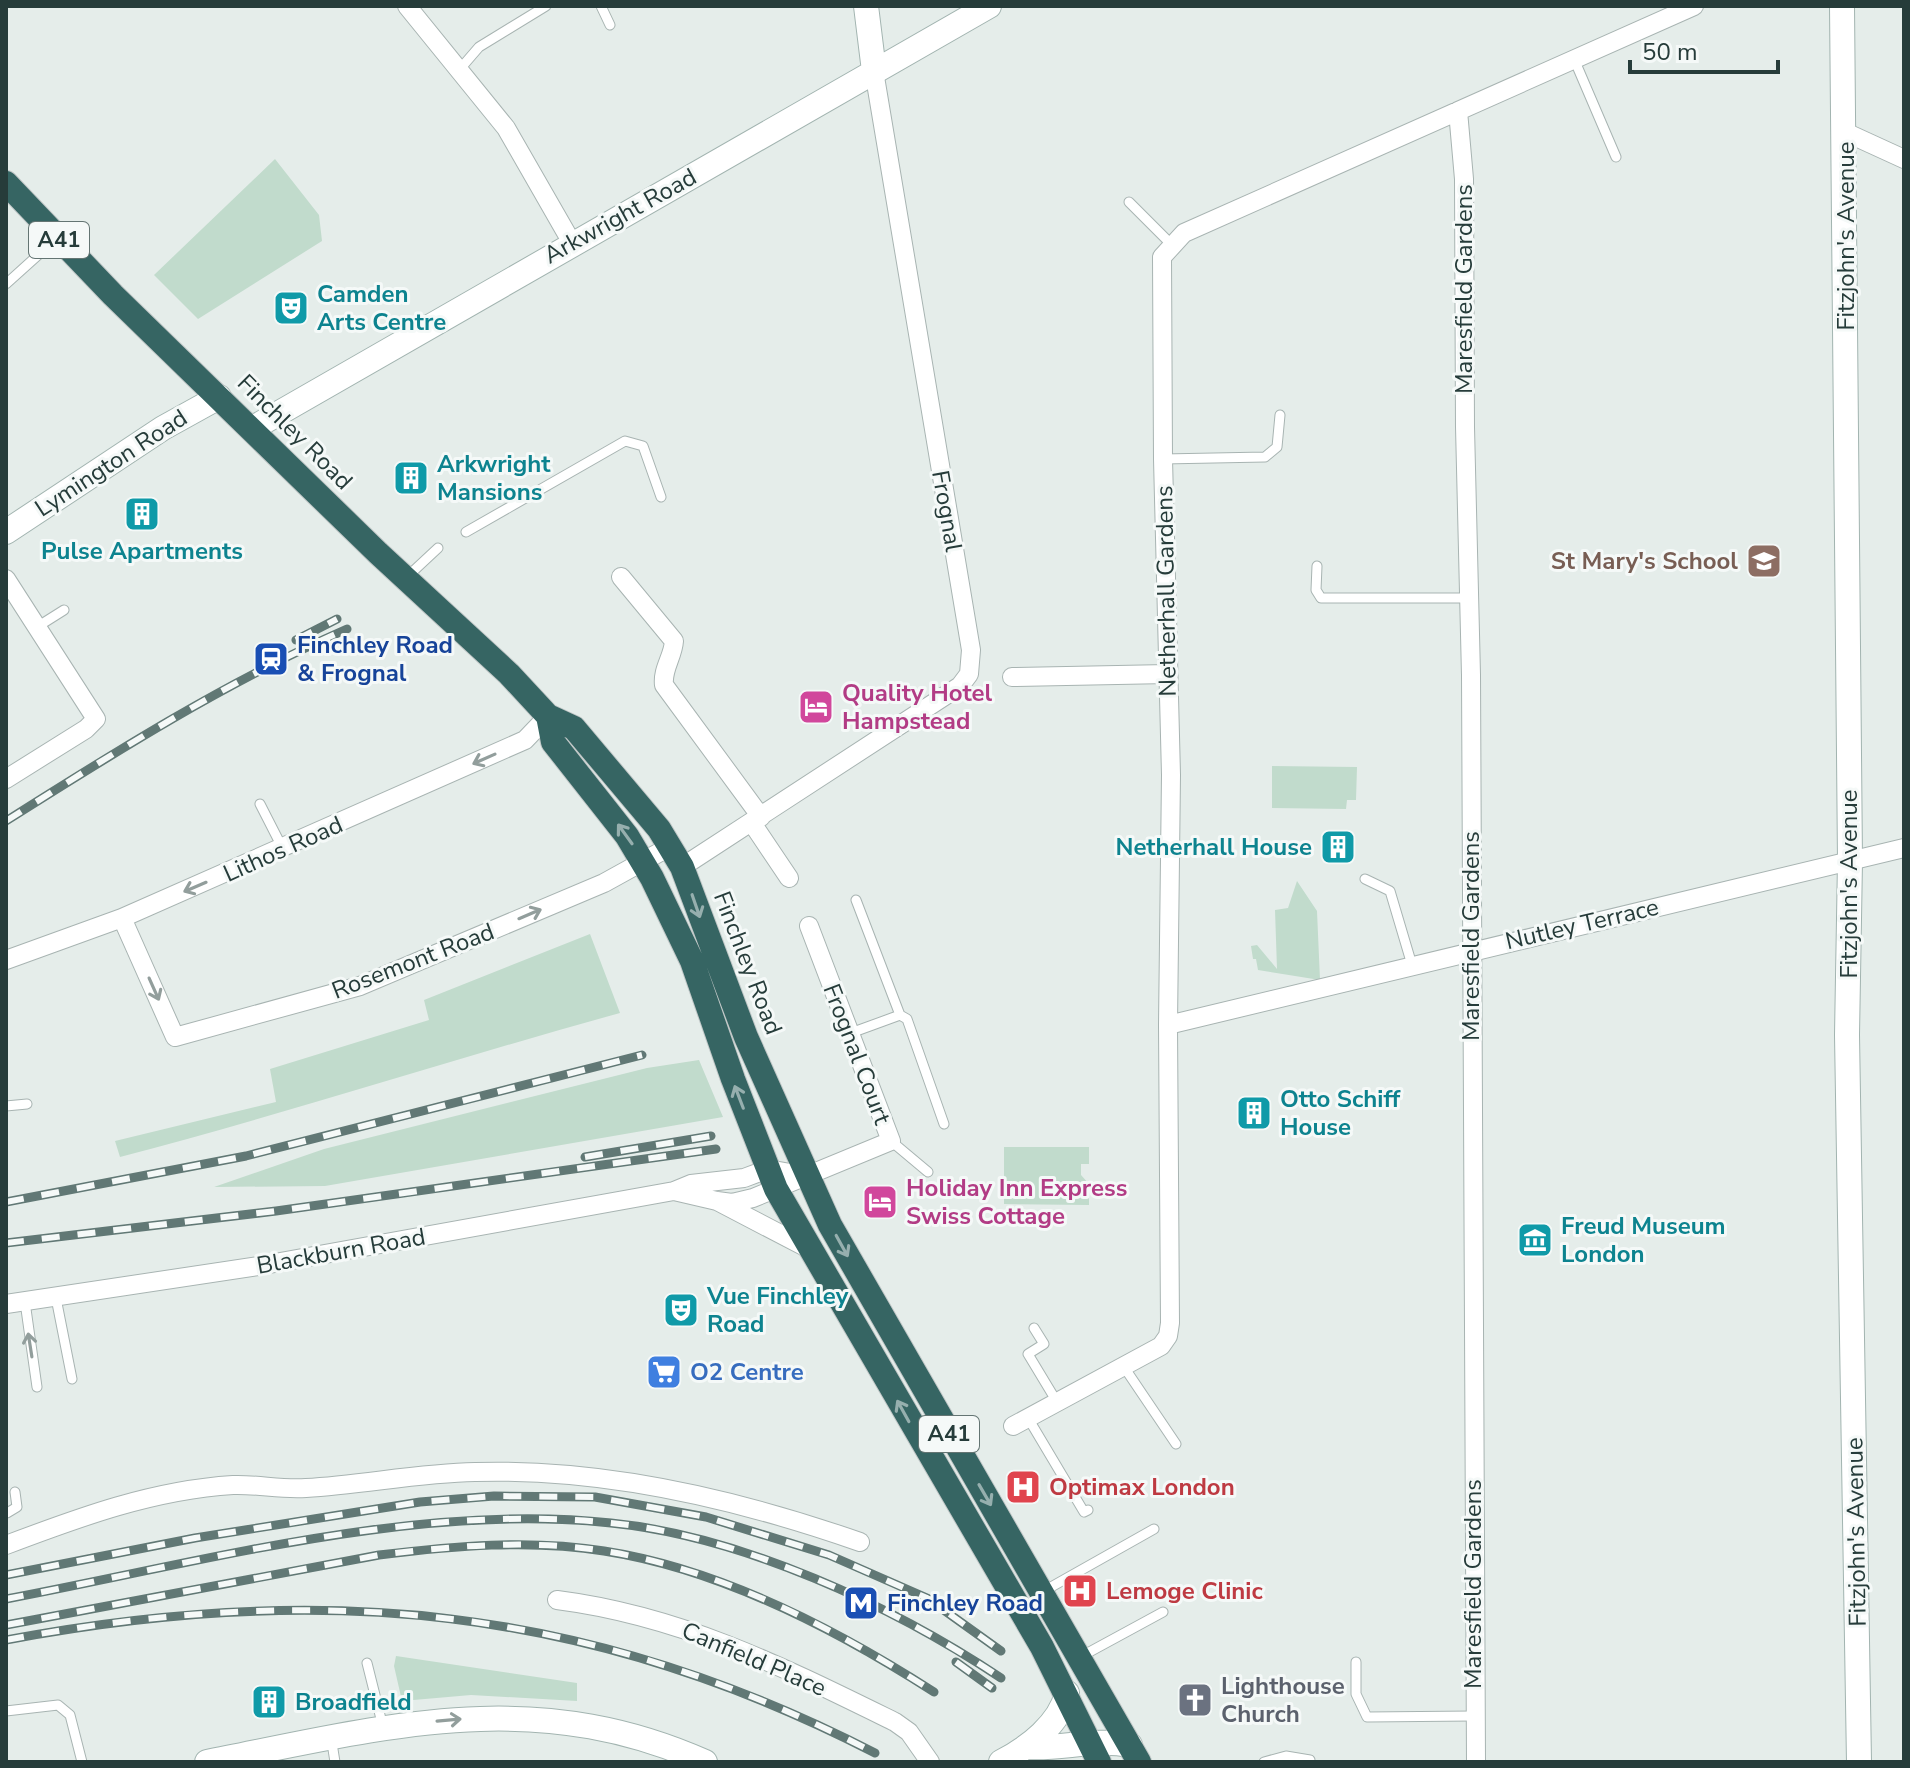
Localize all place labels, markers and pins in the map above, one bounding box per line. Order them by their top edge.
place label: Camden Arts Centre [317,278,446,338]
theatre icon: Camden Arts Centre [272,289,310,327]
place label: Arkwright Mansions [437,448,551,508]
building icon: Arkwright Mansions [392,459,430,497]
building icon: Pulse Apartments [123,495,161,533]
place label: Pulse Apartments [41,535,243,567]
school or university icon: St Mary's School [1745,542,1783,580]
place label: St Mary's School [1551,545,1738,577]
place label: Finchley Road & Frognal [297,629,453,689]
station icon: Finchley Road & Frognal [252,640,290,678]
place label: Quality Hotel Hampstead [842,677,993,737]
hotel icon: Quality Hotel Hampstead [797,688,835,726]
building icon: Netherhall House [1319,828,1357,866]
place label: Netherhall House [1115,831,1312,863]
place label: Otto Schiff House [1280,1083,1402,1143]
building icon: Otto Schiff House [1235,1094,1273,1132]
place label: Holiday Inn Express Swiss Cottage [906,1172,1127,1232]
hotel icon: Holiday Inn Express Swiss Cottage [861,1183,899,1221]
place label: Freud Museum London [1561,1210,1726,1270]
museum icon: Freud Museum London [1516,1221,1554,1259]
place label: Vue Finchley Road [706,1280,849,1340]
theatre icon: Vue Finchley Road [662,1291,700,1329]
supermarket icon: O2 Centre [645,1353,683,1391]
place label: O2 Centre [690,1356,804,1388]
hospital icon: Optimax London [1004,1468,1042,1506]
place label: Optimax London [1049,1471,1235,1503]
hospital icon: Lemoge Clinic [1061,1572,1099,1610]
place label: Lemoge Clinic [1106,1575,1263,1607]
metro station icon: Finchley Road [842,1584,880,1622]
place label: Finchley Road [887,1587,1043,1619]
place label: Lighthouse Church [1221,1670,1345,1730]
church icon: Lighthouse Church [1176,1681,1214,1719]
building icon: Broadfield [250,1683,288,1721]
place label: Broadfield [295,1686,412,1718]

